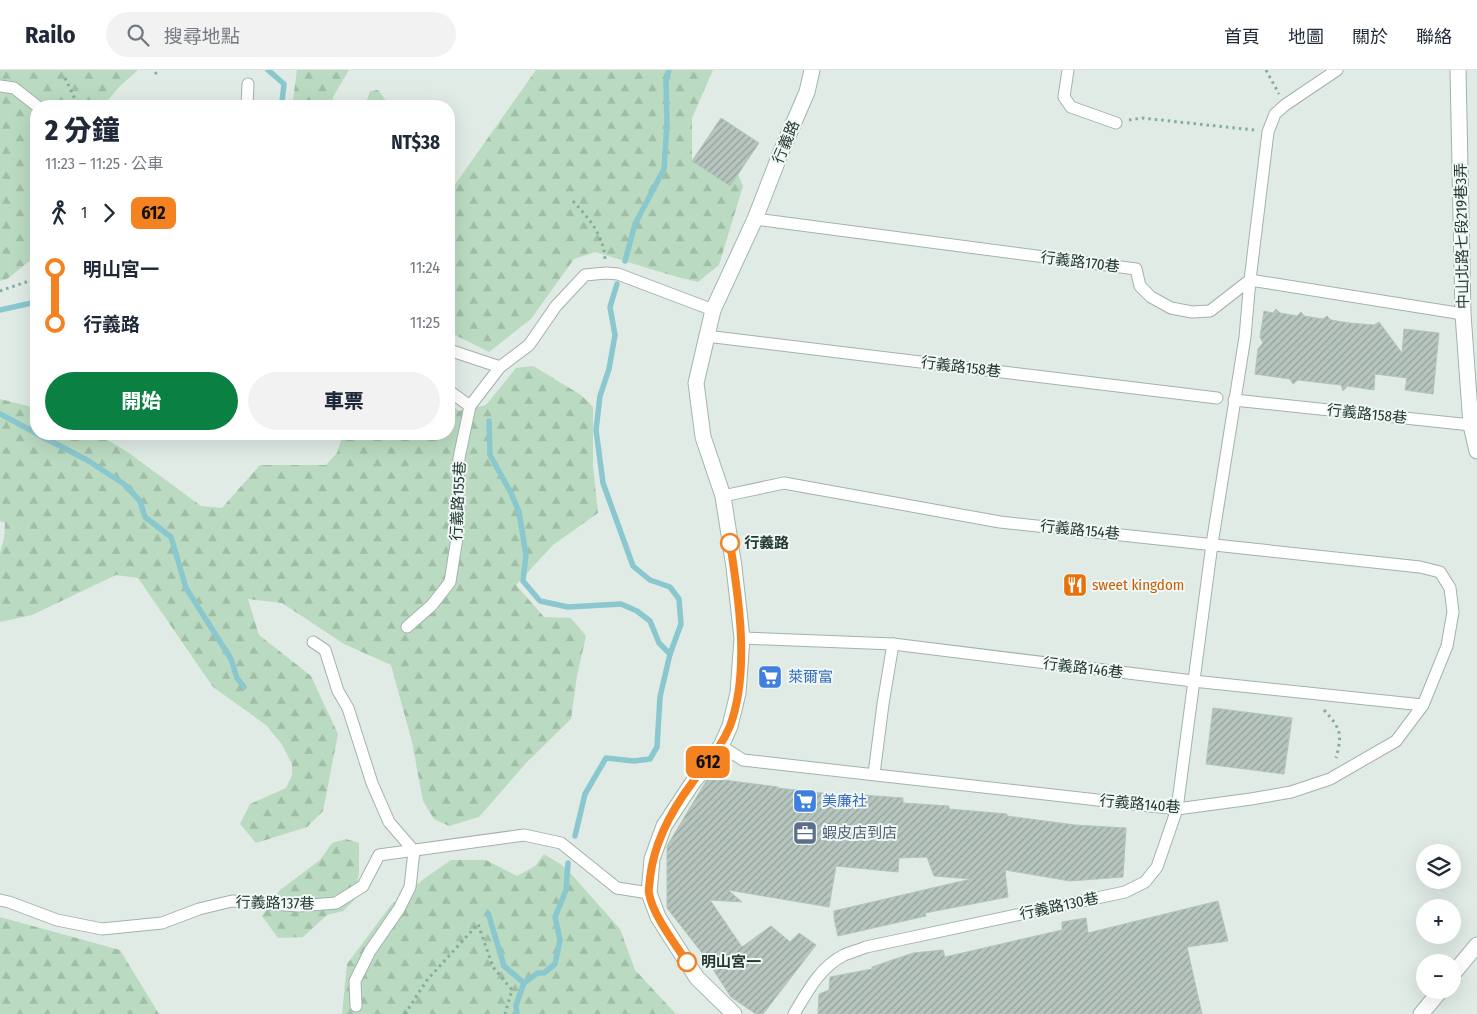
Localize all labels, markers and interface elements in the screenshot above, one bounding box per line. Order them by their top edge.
search box [106,12,456,57]
text: Railo [25,21,76,49]
icon: search [124,21,152,49]
text: 搜尋地點 [164,25,240,48]
text: 首頁 [1224,26,1260,48]
text: 地圖 [1288,26,1324,48]
text: 關於 [1352,26,1388,48]
text: 聯絡 [1416,26,1452,48]
text: 2 分鐘 [45,114,120,147]
street label: 行義路 [769,118,803,166]
text: NT$38 [391,131,440,154]
text: 11:23 – 11:25 · 公車 [45,154,163,173]
street label: 中山北路七段219巷3弄 [1452,163,1472,309]
icon: walk [45,199,73,227]
icon: forward [95,199,123,227]
text: 612 [141,202,166,224]
text: 1 [81,203,87,222]
street label: 行義路170巷 [1039,248,1121,276]
text: 明山宮一 [83,258,159,281]
text: 11:24 [410,258,440,277]
text: 行義路 [83,313,140,336]
text: 11:25 [410,313,440,332]
street label: 行義路158巷 [920,353,1002,381]
button: 開始 [45,372,238,430]
button: 車票 [248,372,440,430]
street label: 行義路158巷 [1326,401,1408,427]
street label: 行義路155巷 [447,461,469,541]
street label: 行義路154巷 [1039,517,1121,543]
marker: 行義路 [720,533,740,553]
place label: 行義路 [744,534,789,552]
restaurant icon: sweet kingdom [1062,572,1088,598]
place label: sweet kingdom [1092,576,1184,594]
street label: 行義路146巷 [1042,654,1124,682]
supermarket icon: 萊爾富 [757,664,783,690]
place label: 萊爾富 [788,668,833,686]
line badge: 612 [679,746,737,778]
text: 612 [696,751,720,773]
supermarket icon: 美廉社 [792,788,818,814]
place label: 美廉社 [822,792,867,810]
street label: 行義路140巷 [1099,792,1181,816]
office icon: 蝦皮店到店 [792,820,818,846]
place label: 蝦皮店到店 [822,824,897,842]
map controls [1416,844,1461,999]
button: layers [1416,844,1461,889]
street label: 行義路130巷 [1018,889,1100,923]
street label: 行義路137巷 [236,893,314,913]
button: + [1416,899,1461,944]
marker: 明山宮一 [677,952,697,972]
place label: 明山宮一 [701,953,761,971]
button: − [1416,954,1461,999]

